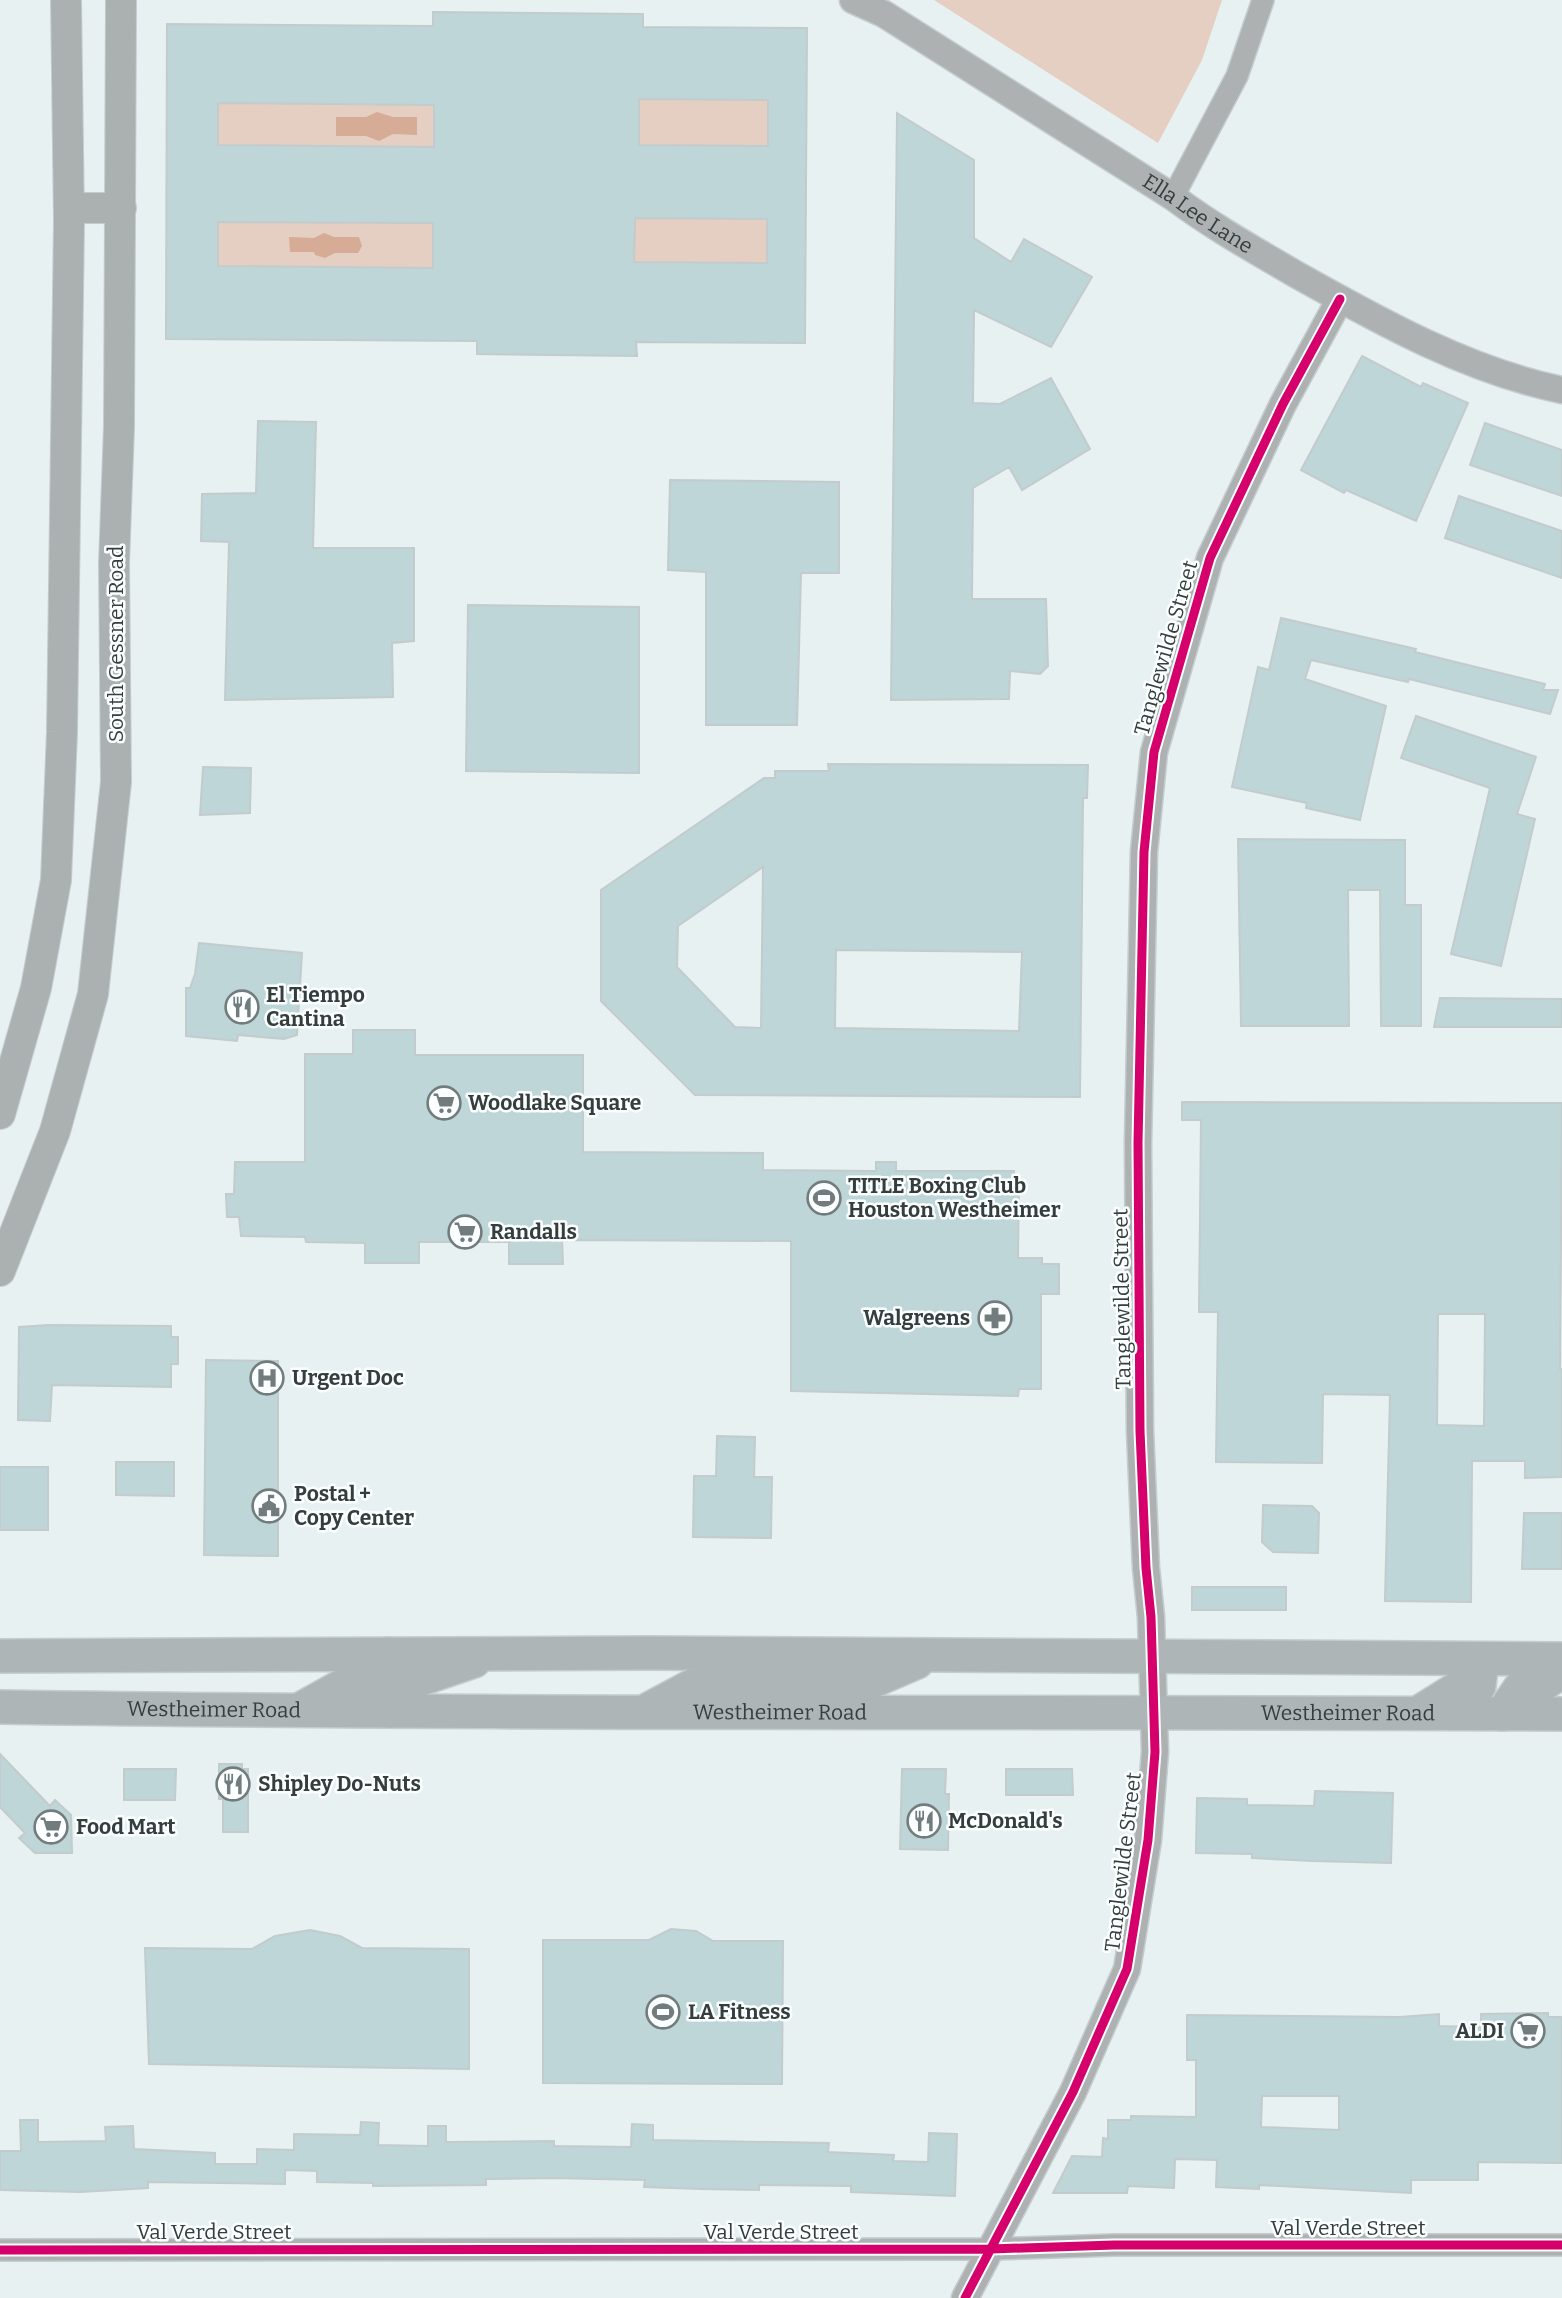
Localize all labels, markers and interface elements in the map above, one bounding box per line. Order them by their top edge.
street label: Ella Lee Lane [1138,168,1258,259]
street label: South Gessner Road [103,546,129,742]
street label: Tanglewilde Street [1129,557,1204,739]
place label: El Tiempo Cantina [266,982,365,1032]
restaurant icon: El Tiempo Cantina [223,988,261,1026]
supermarket icon: Woodlake Square [425,1084,463,1122]
place label: Woodlake Square [468,1090,641,1116]
place label: TITLE Boxing Club Houston Westheimer [848,1173,1061,1223]
sports icon: TITLE Boxing Club Houston Westheimer [805,1179,843,1217]
street label: Tanglewilde Street [1107,1208,1137,1390]
supermarket icon: Randalls [446,1213,484,1251]
place label: Randalls [490,1219,577,1245]
pharmacy icon: Walgreens [976,1299,1014,1337]
place label: Walgreens [863,1305,970,1331]
hospital icon: Urgent Doc [248,1359,286,1397]
place label: Urgent Doc [292,1365,404,1391]
place label: Postal + Copy Center [294,1481,414,1531]
public building icon: Postal + Copy Center [250,1487,288,1525]
street label: Westheimer Road [127,1696,301,1723]
street label: Westheimer Road [693,1699,867,1725]
street label: Westheimer Road [1261,1700,1435,1726]
restaurant icon: Shipley Do-Nuts [214,1765,252,1803]
street label: Tanglewilde Street [1099,1770,1147,1953]
place label: Shipley Do-Nuts [258,1771,421,1797]
restaurant icon: McDonald's [905,1802,943,1840]
supermarket icon: Food Mart [32,1808,70,1846]
place label: McDonald's [948,1808,1063,1834]
place label: Food Mart [76,1814,176,1840]
sports icon: LA Fitness [644,1993,682,2031]
place label: LA Fitness [688,1999,791,2025]
supermarket icon: ALDI [1509,2012,1547,2050]
place label: ALDI [1455,2018,1504,2044]
street label: Val Verde Street [1270,2215,1426,2241]
street label: Val Verde Street [136,2219,292,2245]
street label: Val Verde Street [703,2219,859,2245]

